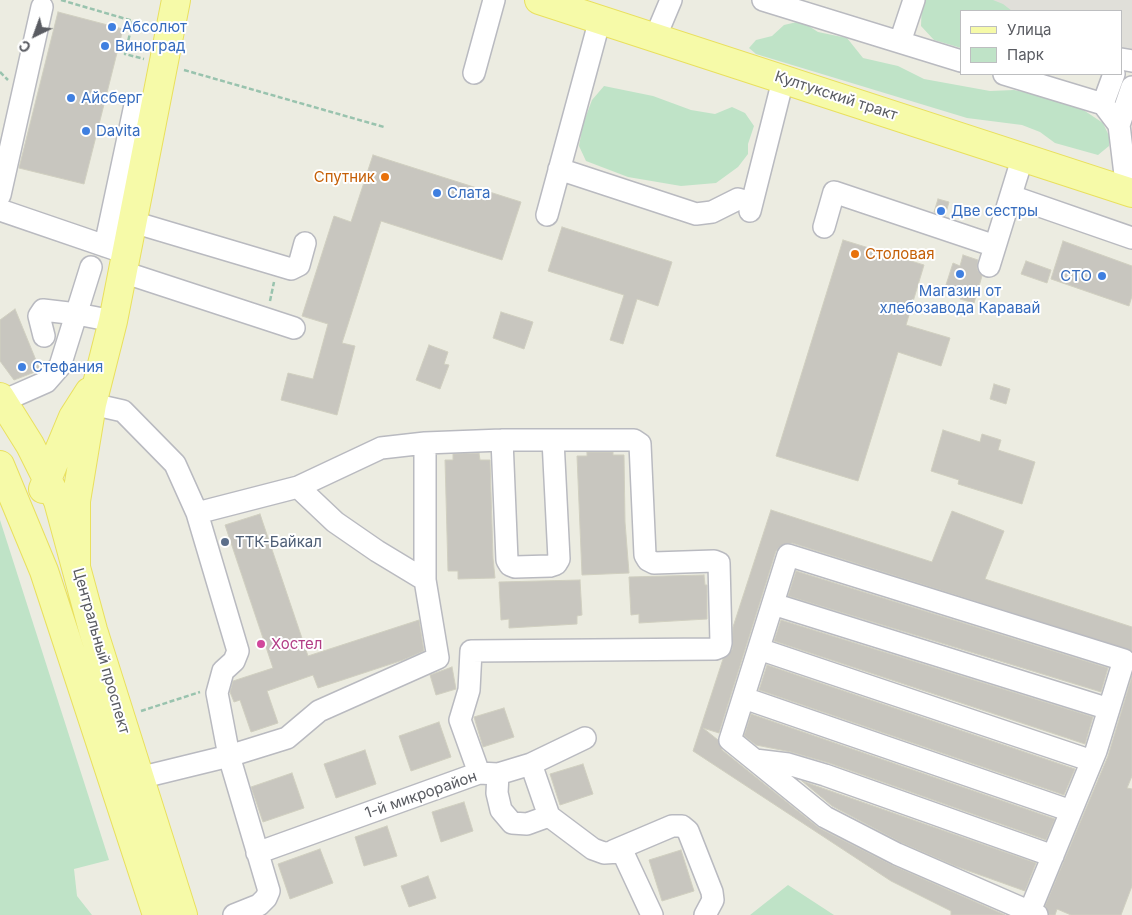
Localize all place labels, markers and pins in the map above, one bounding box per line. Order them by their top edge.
place label: Абсолют [122,18,187,36]
marker: Абсолют [106,21,118,33]
place label: Виноград [115,37,185,55]
marker: Виноград [99,40,111,52]
place label: Айсберг [81,89,142,107]
marker: Айсберг [65,92,77,104]
place label: Davita [96,122,140,140]
marker: Davita [80,125,92,137]
place label: Спутник [314,168,375,186]
marker: Спутник [379,171,391,183]
place label: Слата [447,184,490,202]
marker: Слата [431,187,443,199]
place label: Две сестры [951,202,1038,220]
marker: Две сестры [935,205,947,217]
place label: Столовая [865,245,935,263]
marker: Столовая [849,248,861,260]
place label: СТО [1060,267,1092,285]
marker: Магазин от хлебозавода Каравай [954,268,966,280]
marker: СТО [1096,270,1108,282]
place label: Магазин от хлебозавода Каравай [880,282,1040,317]
place label: Стефания [32,358,103,376]
marker: Стефания [16,361,28,373]
place label: ТТК-Байкал [235,533,322,551]
marker: ТТК-Байкал [219,536,231,548]
place label: Хостел [271,635,322,653]
marker: Хостел [255,638,267,650]

